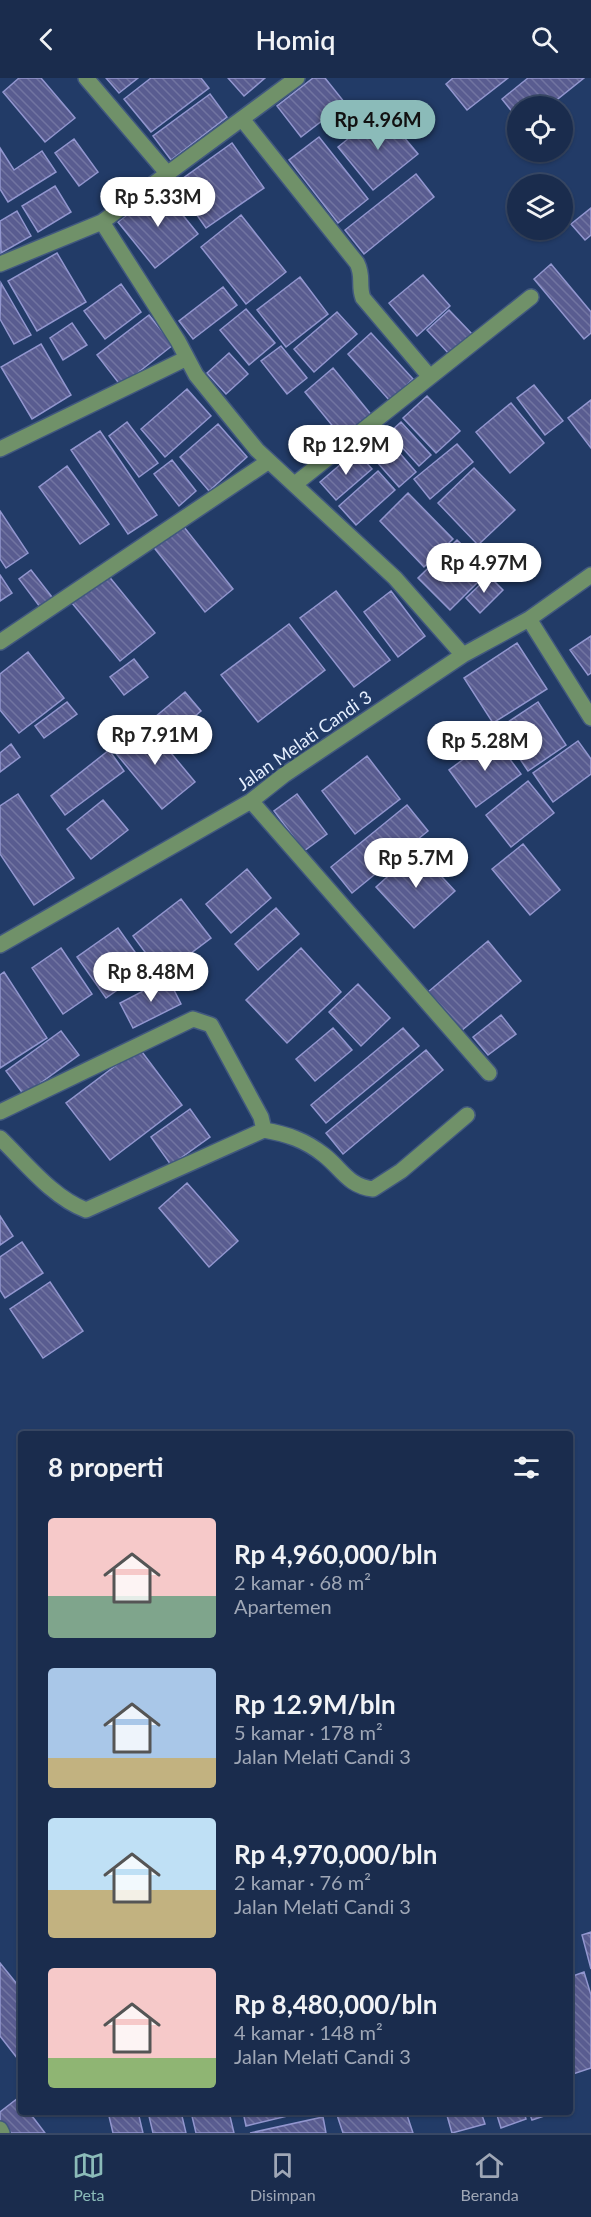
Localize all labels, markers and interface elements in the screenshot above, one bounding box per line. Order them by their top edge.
icon: back [30,23,63,56]
text: Homiq [255,23,336,56]
icon: search [528,23,561,56]
map controls [507,96,573,240]
button: locate [507,96,573,162]
pin: Rp 4.96M [316,100,440,151]
text: Rp 4.96M [334,107,422,131]
button: layers [507,174,573,240]
pin: Rp 5.33M [96,177,220,228]
text: Rp 5.33M [114,184,202,208]
pin: Rp 12.9M [284,425,408,476]
text: Rp 12.9M [302,432,390,456]
pin: Rp 4.97M [422,543,546,594]
text: Rp 4.97M [440,550,528,574]
street label: Jalan Melati Candi 3 [232,685,376,795]
pin: Rp 7.91M [93,715,217,766]
pin: Rp 5.28M [423,721,547,772]
text: Rp 7.91M [111,722,199,746]
text: Rp 5.28M [441,728,529,752]
pin: Rp 5.7M [361,838,471,889]
text: Rp 5.7M [378,845,454,869]
pin: Rp 8.48M [89,952,213,1003]
text: Rp 8.48M [107,959,195,983]
text: 8 properti [48,1451,164,1483]
icon: filters [510,1451,543,1484]
text: Rp 4,960,000/bln [234,1538,437,1570]
icon: home [96,1542,168,1614]
text: 2 kamar · 68 m² [234,1570,371,1594]
text: Apartemen [234,1594,332,1618]
text: Rp 12.9M/bln [234,1688,396,1720]
icon: home [96,1692,168,1764]
text: 5 kamar · 178 m² [234,1720,383,1744]
text: Jalan Melati Candi 3 [234,1744,411,1768]
text: Rp 4,970,000/bln [234,1838,437,1870]
icon: home [96,1842,168,1914]
text: 2 kamar · 76 m² [234,1870,371,1894]
text: Jalan Melati Candi 3 [234,1894,411,1918]
text: Rp 8,480,000/bln [234,1988,437,2020]
icon: home [96,1992,168,2064]
text: 4 kamar · 148 m² [234,2020,383,2044]
text: Jalan Melati Candi 3 [234,2044,411,2068]
tab: Peta [72,2149,105,2204]
tab: Disimpan [250,2149,316,2204]
tab: Beranda [460,2149,519,2204]

